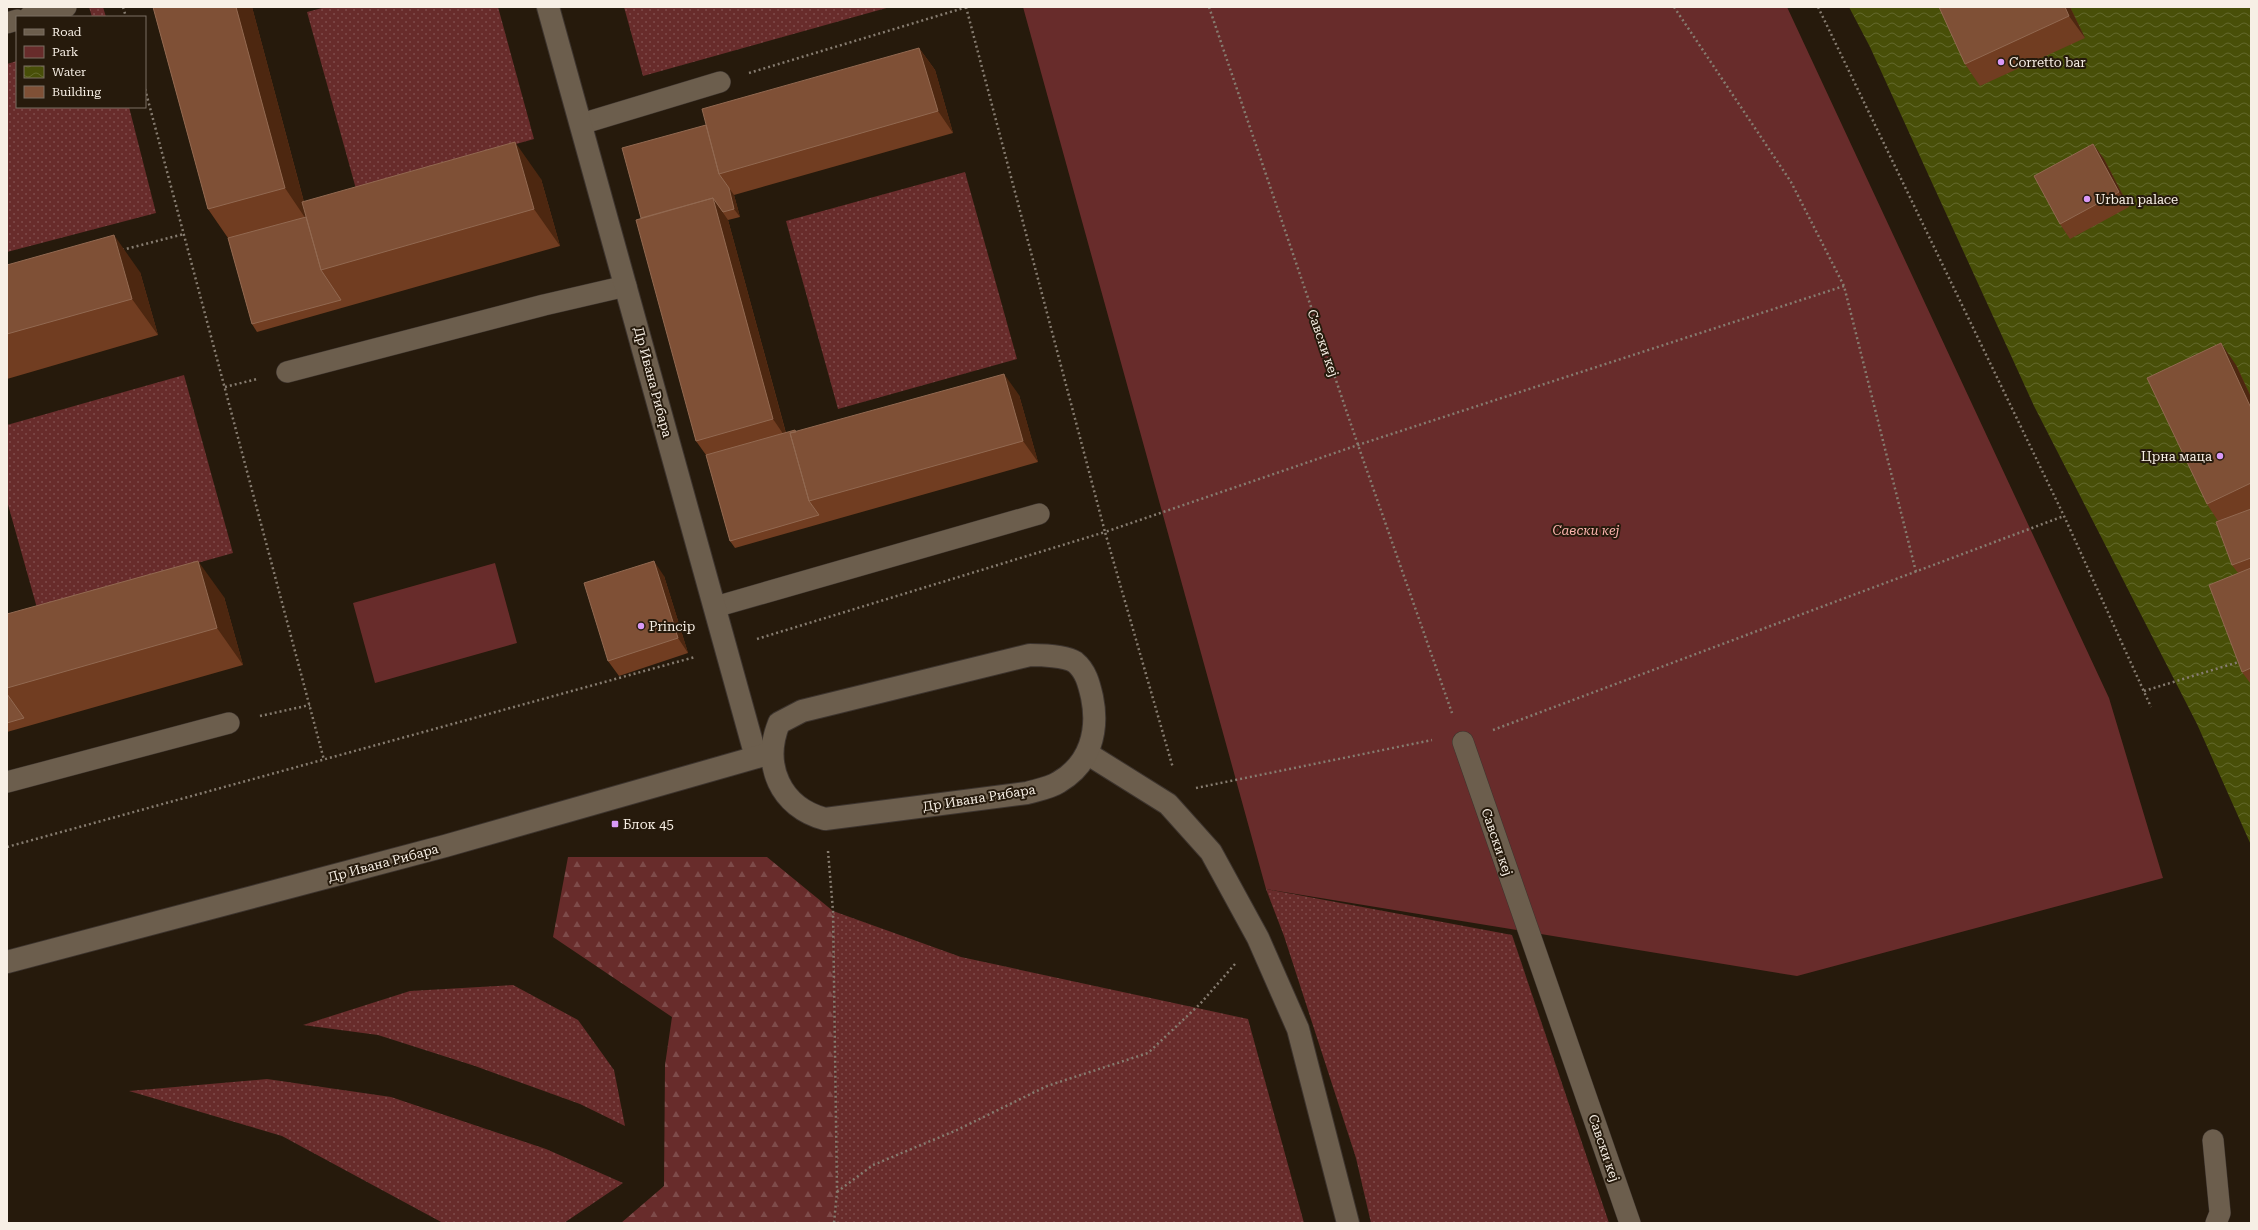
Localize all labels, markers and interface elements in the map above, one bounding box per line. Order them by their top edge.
legend [16,16,146,108]
text: Road [52,25,82,39]
text: Park [52,45,79,59]
place label: Corretto bar [2009,55,2086,70]
marker: Corretto bar [1996,57,2006,67]
text: Water [52,65,86,79]
text: Building [52,85,101,99]
place label: Urban palace [2095,192,2178,207]
marker: Urban palace [2082,194,2092,204]
street label: Савски кеј [1304,307,1342,379]
street label: Др Ивана Рибара [631,325,675,439]
place label: Црна маца [2141,449,2212,464]
marker: Црна маца [2215,451,2225,461]
park label: Савски кеј [1552,523,1620,538]
place label: Princip [649,619,695,634]
marker: Princip [636,621,646,631]
street label: Др Ивана Рибара [922,782,1036,814]
street label: Савски кеј [1478,806,1516,878]
place label: Блок 45 [623,817,674,832]
marker: Блок 45 [610,819,620,829]
street label: Др Ивана Рибара [326,841,440,885]
street label: Савски кеј [1585,1112,1623,1184]

